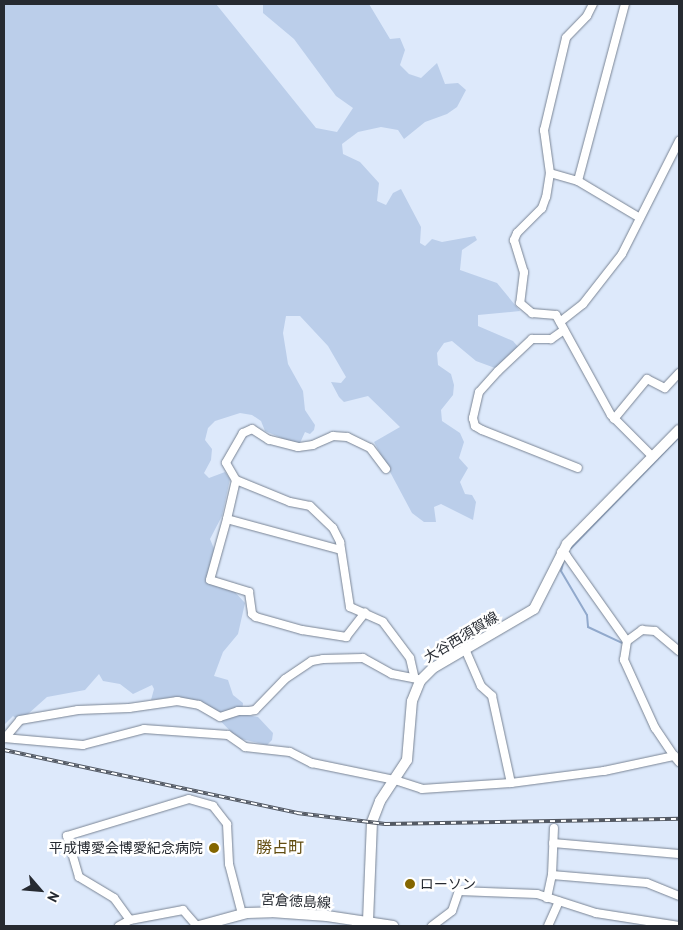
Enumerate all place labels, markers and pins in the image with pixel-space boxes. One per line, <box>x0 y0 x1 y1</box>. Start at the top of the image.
place label: 平成博愛会博愛紀念病院 <box>49 840 203 856</box>
marker: 平成博愛会博愛紀念病院 <box>207 841 221 855</box>
place label: ローソン <box>420 876 476 892</box>
marker: ローソン <box>404 878 416 890</box>

